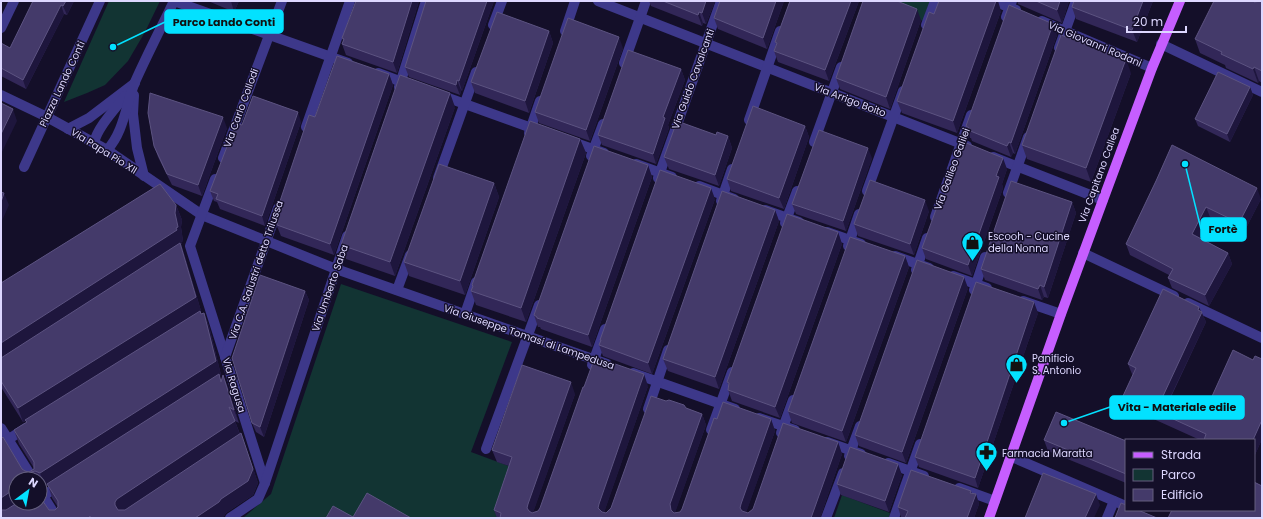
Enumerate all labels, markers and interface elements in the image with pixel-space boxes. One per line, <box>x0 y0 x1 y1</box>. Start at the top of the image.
scale bar <box>1127 8 1186 34</box>
callout: Parco Lando Conti <box>165 10 283 33</box>
text: 20 m <box>1133 13 1163 30</box>
text: Parco Lando Conti <box>173 14 275 30</box>
street label: Via Giovanni Rodani <box>1046 17 1144 71</box>
street label: Via Guido Cavalcanti <box>668 27 718 131</box>
street label: Piazza Lando Conti <box>35 38 89 130</box>
street label: Via Carlo Collodi <box>220 66 262 150</box>
street label: Via Arrigo Boito <box>812 79 888 121</box>
street label: Via Papa Pio XII <box>68 125 140 177</box>
street label: Via Capitano Callea <box>1075 125 1123 225</box>
street label: Via Galileo Galilei <box>930 126 974 212</box>
street label: Via C.A. Salustri detto Trilussa <box>225 198 287 342</box>
callout: Fortè <box>1201 218 1246 241</box>
text: Fortè <box>1209 221 1238 237</box>
shop icon: Escooh - Cucine della Nonna <box>959 229 985 262</box>
place label: Escooh - Cucine della Nonna <box>988 229 1070 256</box>
street label: Via Umberto Saba <box>308 242 352 334</box>
street label: Via Giuseppe Tomasi di Lampedusa <box>442 301 616 373</box>
shop icon: Panificio S. Antonio <box>1004 351 1030 384</box>
place label: Panificio S. Antonio <box>1032 351 1081 378</box>
street label: Via Ragusa <box>219 356 249 414</box>
callout: Vita - Materiale edile <box>1110 396 1244 419</box>
text: Vita - Materiale edile <box>1118 399 1236 415</box>
legend <box>1125 439 1255 511</box>
pharmacy icon: Farmacia Maratta <box>973 440 999 473</box>
place label: Farmacia Maratta <box>1002 446 1092 461</box>
text: Strada <box>1161 446 1201 463</box>
text: Parco <box>1161 466 1196 483</box>
north arrow <box>8 471 48 511</box>
text: N <box>26 474 41 491</box>
text: Edificio <box>1161 486 1203 503</box>

